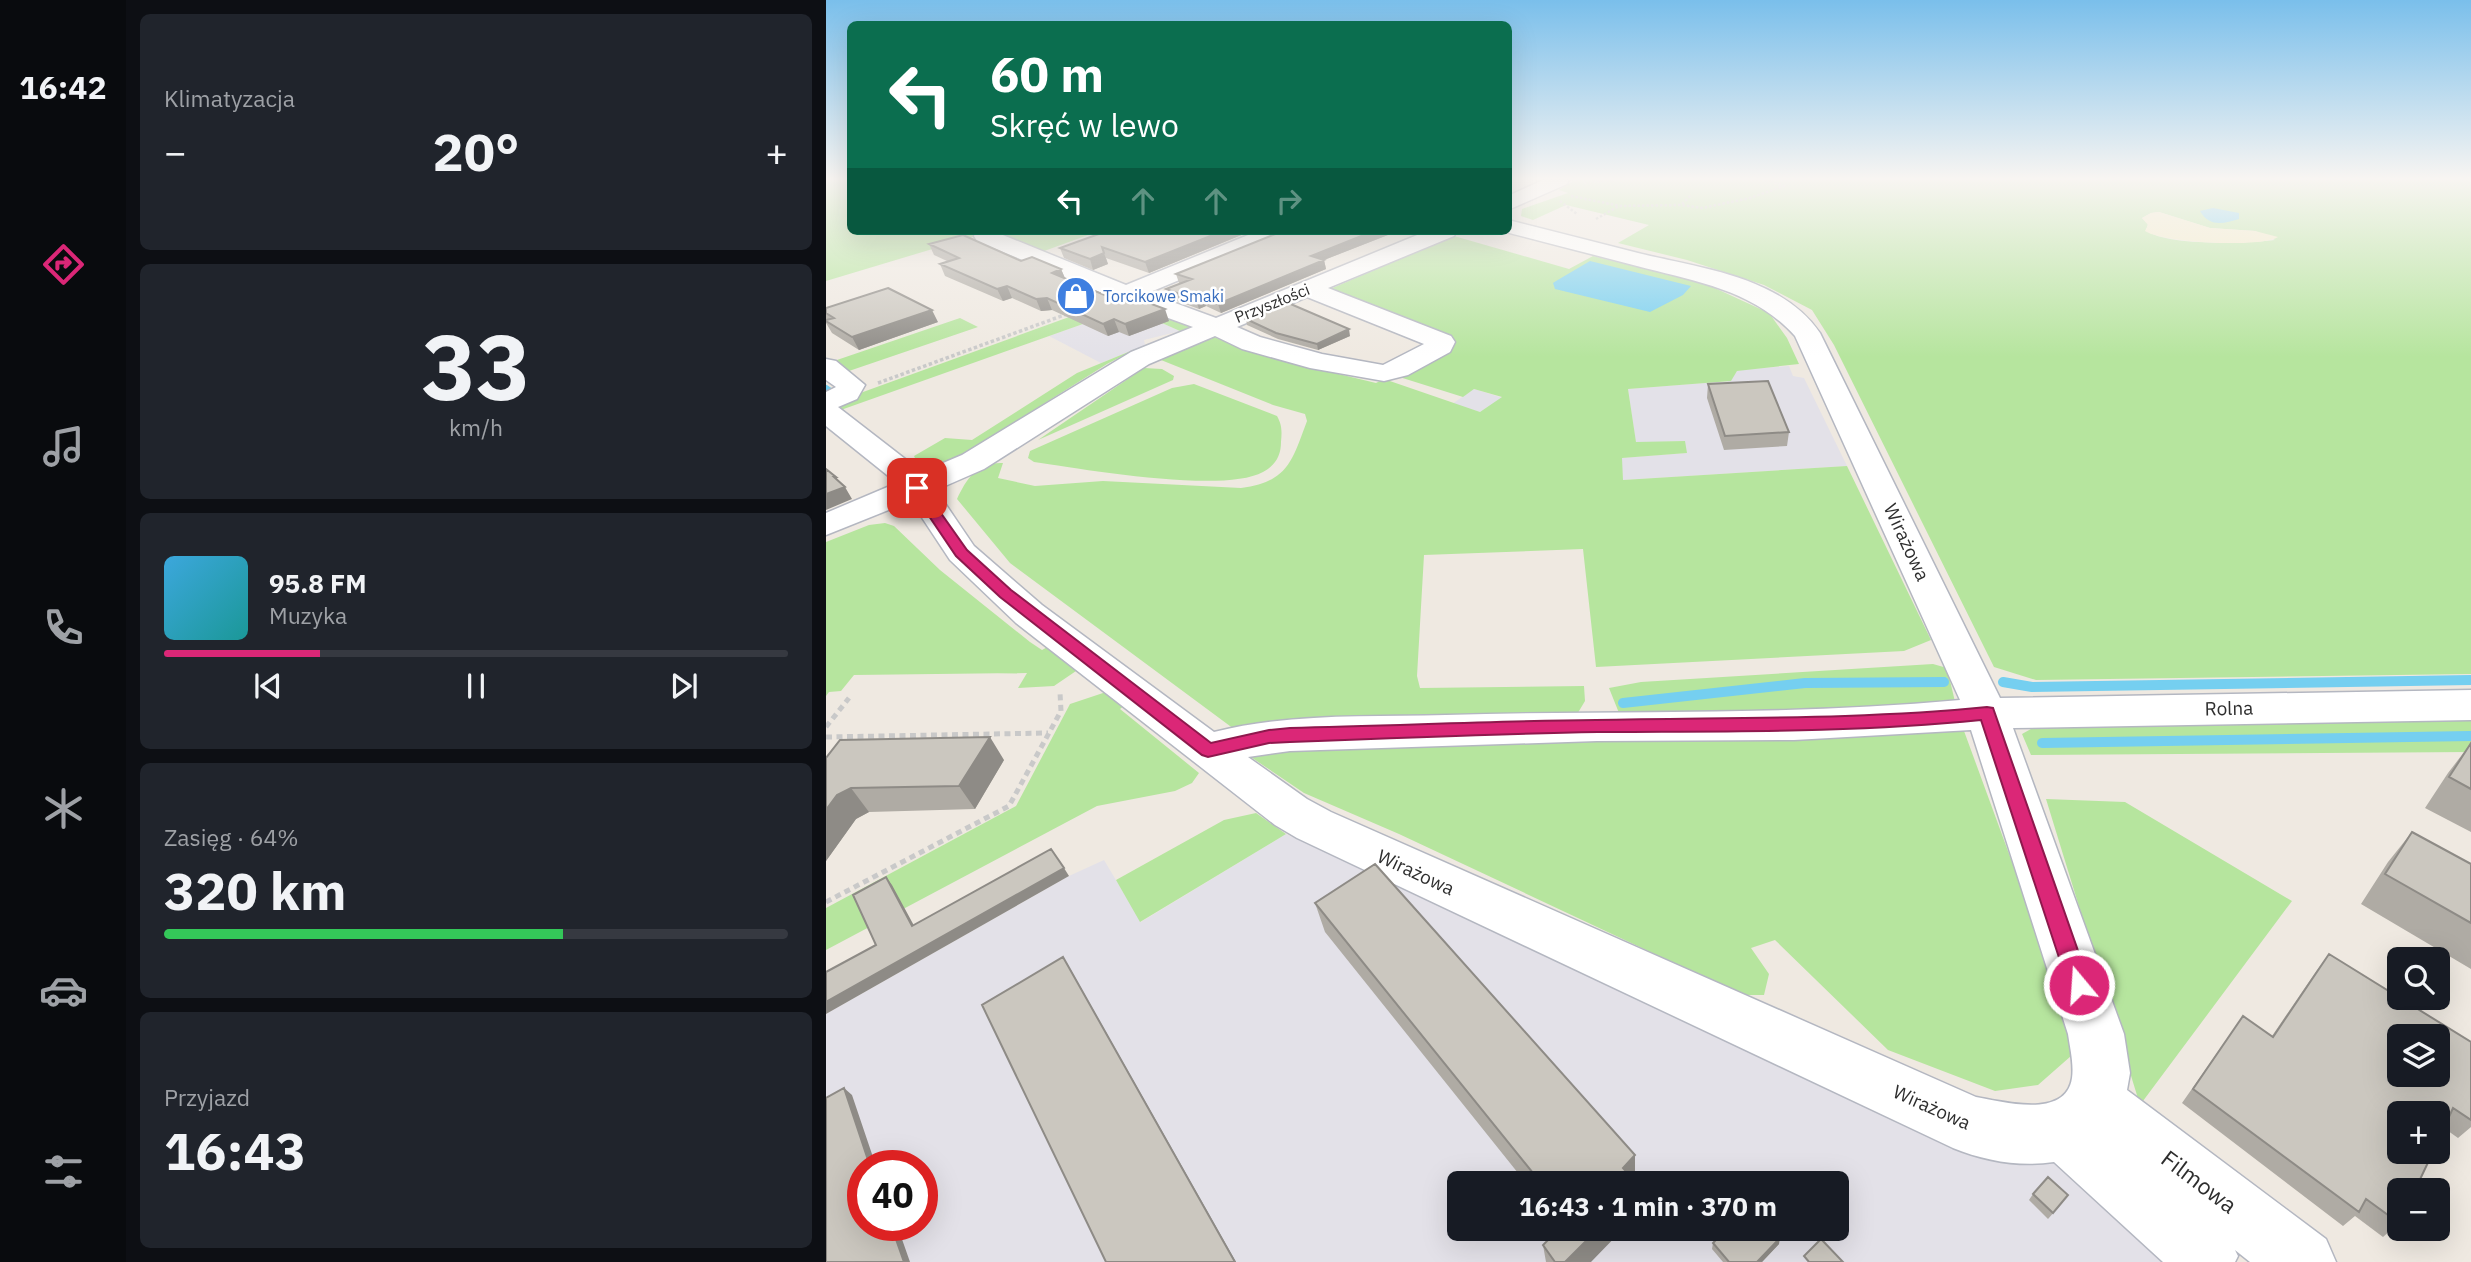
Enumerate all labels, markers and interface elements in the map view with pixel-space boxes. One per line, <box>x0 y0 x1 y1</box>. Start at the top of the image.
text: 60 m <box>990 42 1104 105</box>
icon: left <box>875 49 966 140</box>
text: 16:42 <box>19 66 107 108</box>
text: Klimatyzacja <box>164 83 295 113</box>
text: Skręć w lewo <box>990 104 1179 146</box>
text: 20° <box>433 118 519 185</box>
text: − <box>164 127 187 176</box>
text: + <box>765 127 788 176</box>
icon: left <box>1051 182 1089 220</box>
icon: ahead <box>1124 182 1162 220</box>
icon: ahead <box>1197 182 1235 220</box>
icon: right <box>1270 182 1308 220</box>
icon: directions <box>39 240 88 289</box>
shop icon: Torcikowe Smaki <box>1055 275 1097 317</box>
street label: Przyszłości <box>1232 279 1312 327</box>
place label: Torcikowe Smaki <box>1103 286 1224 306</box>
text: 33 <box>421 307 531 425</box>
text: km/h <box>449 412 503 442</box>
icon: music <box>39 422 88 471</box>
pin <box>887 458 947 518</box>
icon: arrive <box>898 469 936 507</box>
street label: Wirażowa <box>1879 500 1935 584</box>
text: 95.8 FM <box>269 566 367 600</box>
text: Muzyka <box>269 600 347 630</box>
icon: phone <box>39 603 88 652</box>
icon: previous <box>249 667 287 705</box>
icon: pause <box>457 667 495 705</box>
icon: next <box>665 667 703 705</box>
street label: Rolna <box>2204 696 2254 720</box>
icon: climate <box>39 784 88 833</box>
text: Zasięg · 64% <box>164 822 299 852</box>
street label: Wirażowa <box>1374 844 1458 900</box>
text: 320 km <box>164 857 346 924</box>
map controls <box>2387 947 2450 1241</box>
button: search <box>2387 947 2450 1010</box>
position arrow <box>2042 948 2116 1022</box>
icon: car <box>39 966 88 1015</box>
button: layers <box>2387 1024 2450 1087</box>
street label: Wirażowa <box>1889 1079 1975 1135</box>
text: Przyjazd <box>164 1082 250 1112</box>
button: + <box>2387 1101 2450 1164</box>
text: 16:43 <box>164 1117 306 1184</box>
street label: Filmowa <box>2156 1143 2244 1219</box>
icon: filters <box>39 1147 88 1196</box>
speed limit sign: 40 <box>847 1150 938 1241</box>
button: − <box>2387 1178 2450 1241</box>
text: 16:43 · 1 min · 370 m <box>1519 1189 1777 1223</box>

